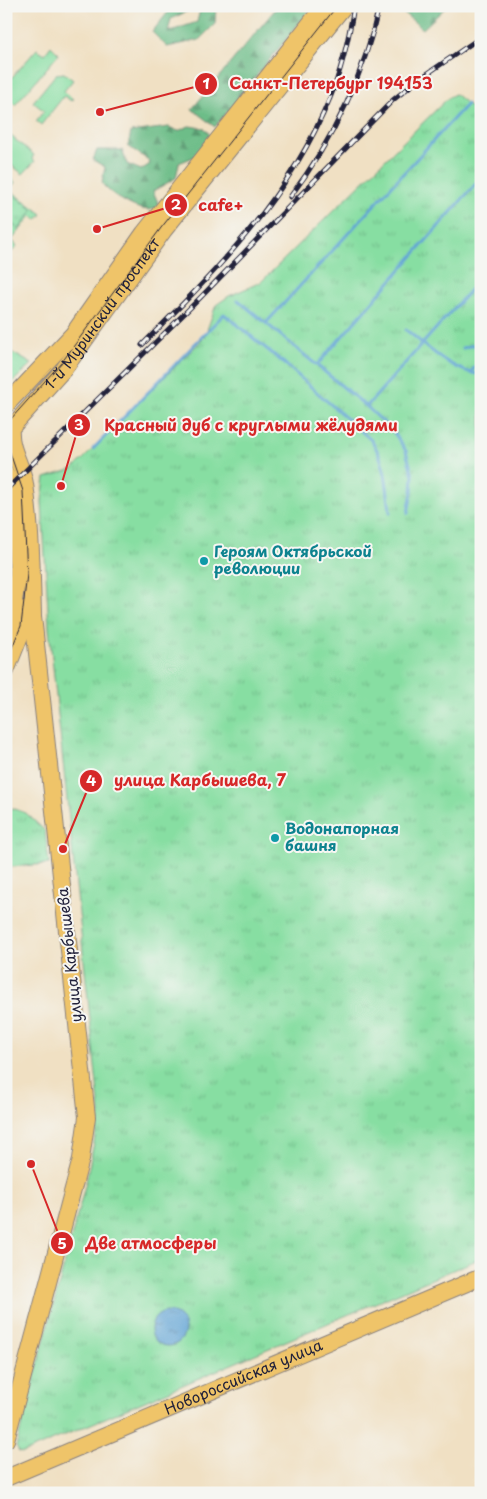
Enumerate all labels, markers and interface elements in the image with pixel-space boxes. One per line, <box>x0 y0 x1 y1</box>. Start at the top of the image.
callout: Санкт-Петербург 194153 <box>194 68 443 99</box>
text: Санкт-Петербург 194153 <box>229 70 433 94</box>
text: 1 <box>202 71 210 94</box>
callout: cafe+ <box>163 190 254 221</box>
text: 2 <box>171 192 182 215</box>
text: cafe+ <box>198 192 244 216</box>
street label: 1-й Муринский проспект <box>38 232 165 394</box>
callout: Красный дуб с круглыми жёлудями <box>67 410 409 441</box>
text: 3 <box>74 412 84 435</box>
text: Красный дуб с круглыми жёлудями <box>104 412 398 436</box>
place label: Героям Октябрьской революции <box>214 539 372 579</box>
marker: Героям Октябрьской революции <box>198 555 210 567</box>
callout: улица Карбышева, 7 <box>79 765 296 796</box>
text: улица Карбышева, 7 <box>114 767 287 791</box>
text: 4 <box>86 768 96 791</box>
place label: Водонапорная башня <box>285 816 399 856</box>
marker: Водонапорная башня <box>269 832 281 844</box>
street label: улица Карбышева <box>50 886 87 1024</box>
callout: Две атмосферы <box>49 1228 227 1259</box>
text: Две атмосферы <box>84 1230 217 1254</box>
text: 5 <box>57 1231 67 1254</box>
street label: Новороссийская улица <box>160 1332 326 1420</box>

